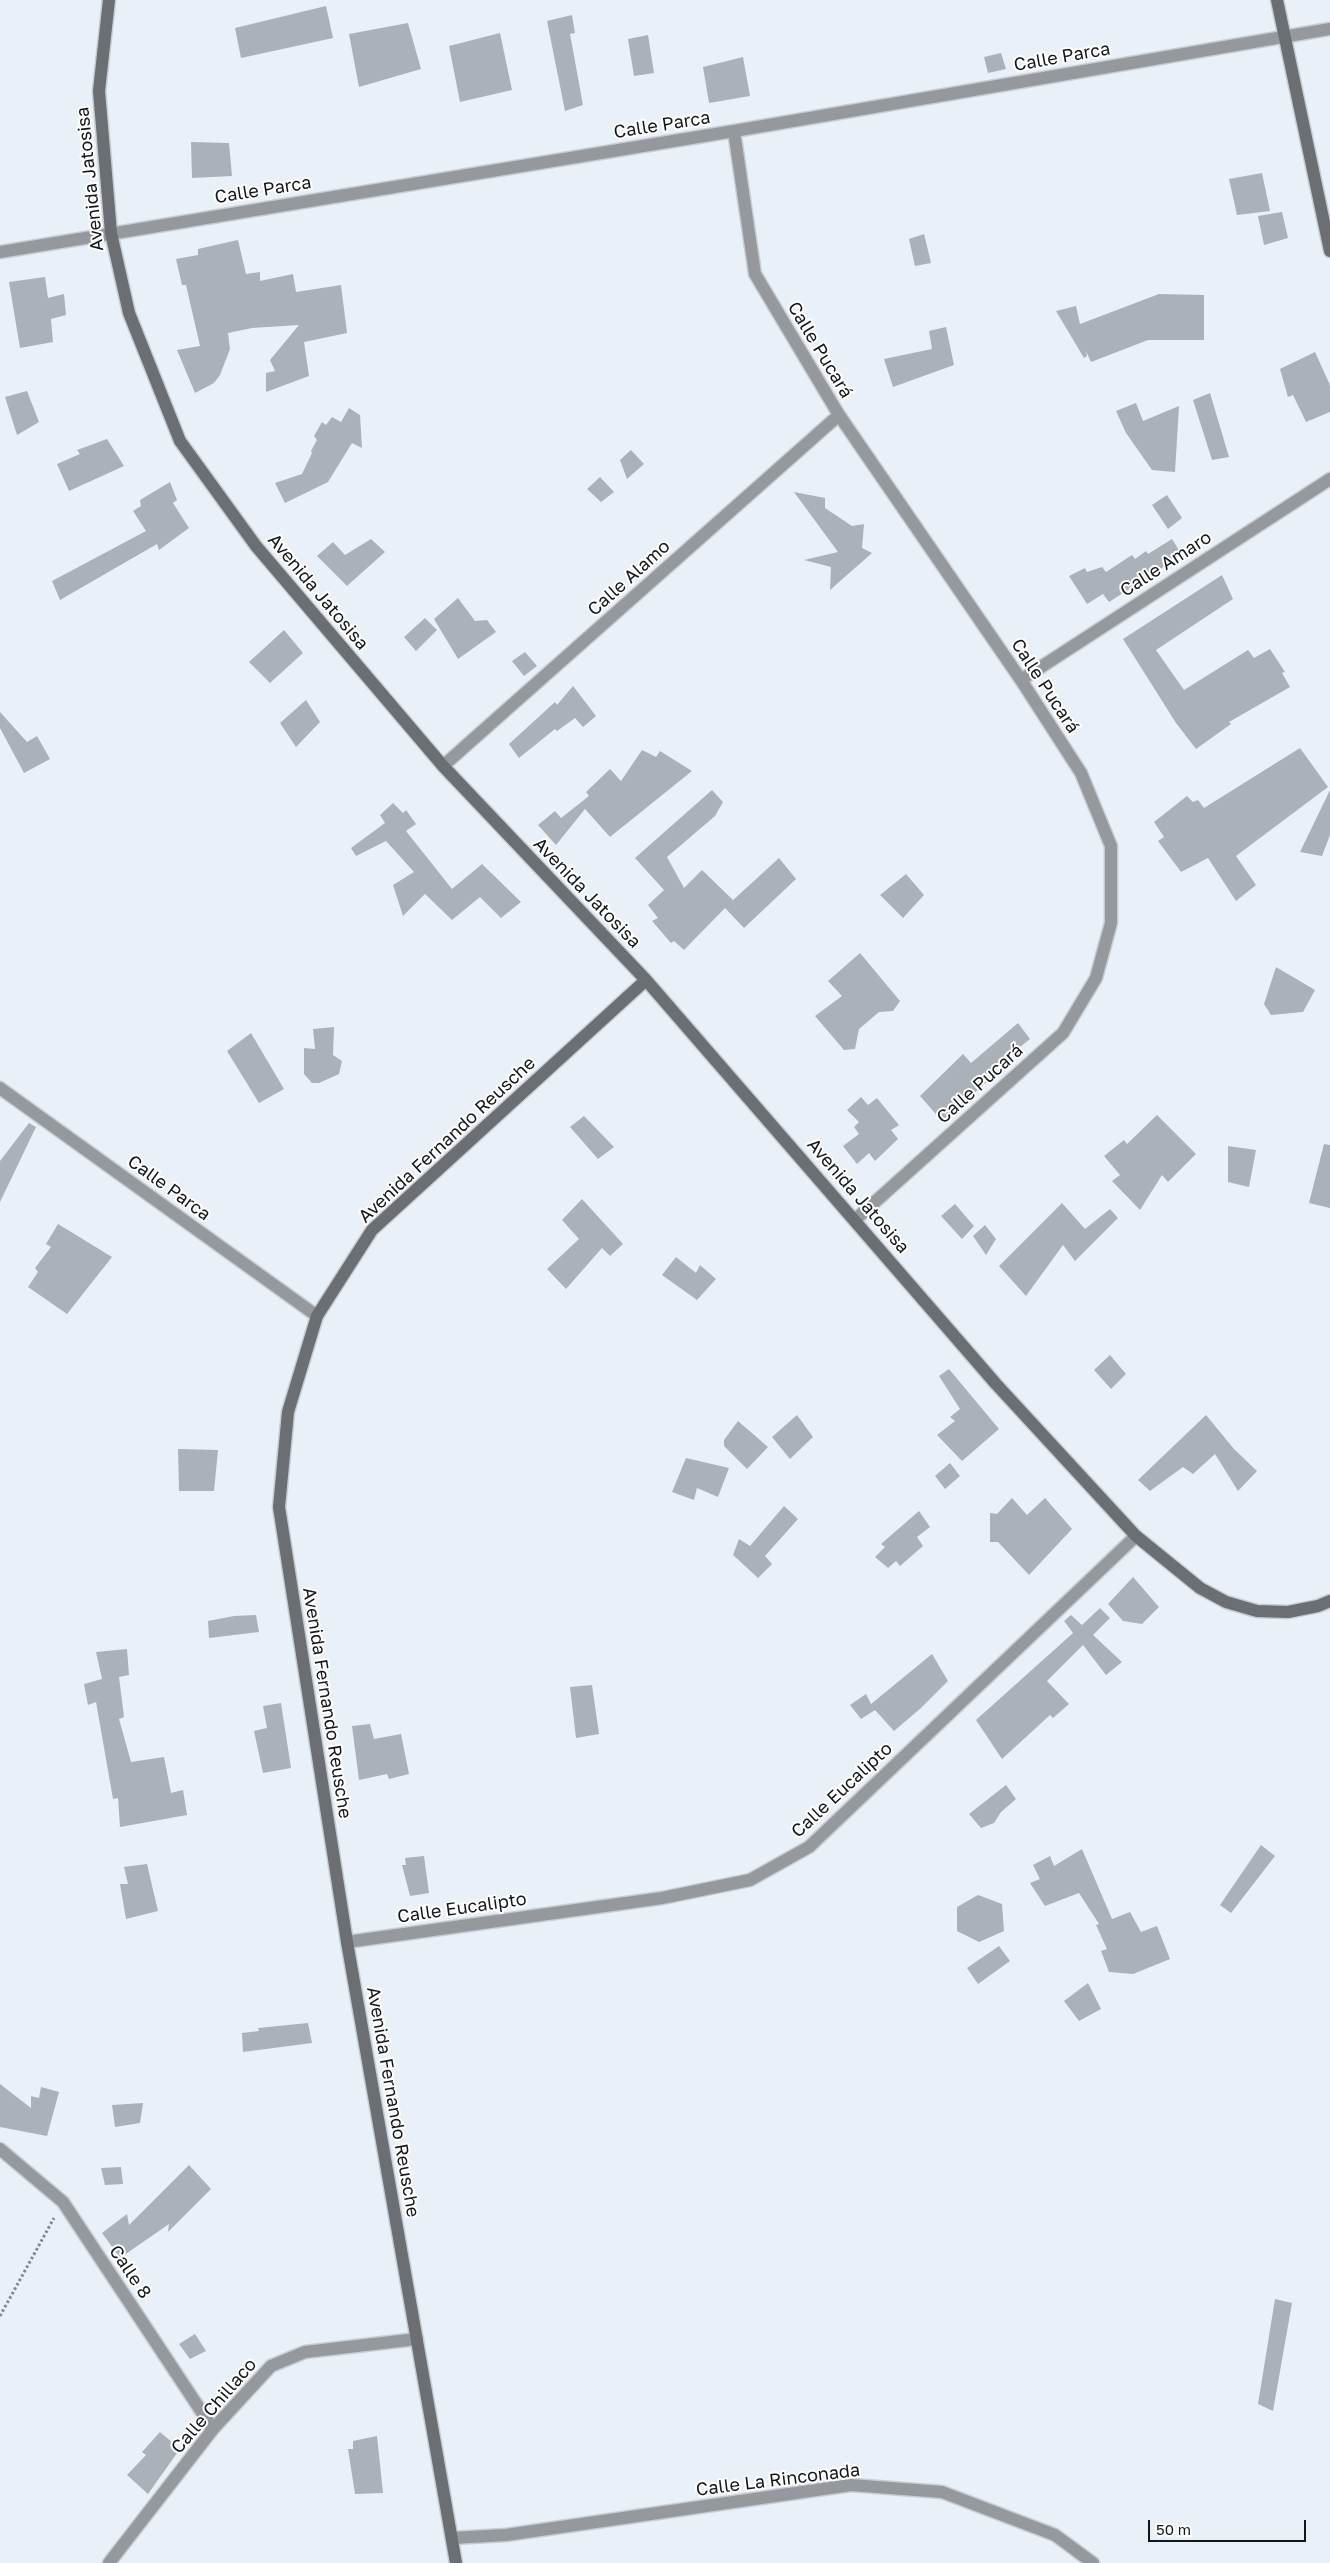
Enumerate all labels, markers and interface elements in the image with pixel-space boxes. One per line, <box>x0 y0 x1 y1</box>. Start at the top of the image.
street label: Calle Parca <box>1012 38 1112 76</box>
street label: Avenida Jatosisa <box>72 106 108 252</box>
street label: Calle Parca <box>612 107 712 143</box>
street label: Calle Parca <box>213 172 313 208</box>
street label: Calle Pucará <box>783 298 857 402</box>
street label: Calle Amaro <box>1116 526 1216 602</box>
street label: Avenida Jatosisa <box>263 530 373 654</box>
street label: Calle Alamo <box>583 535 675 621</box>
street label: Calle Pucará <box>1006 635 1084 737</box>
street label: Avenida Jatosisa <box>529 833 645 953</box>
street label: Calle Pucará <box>933 1040 1027 1128</box>
street label: Avenida Fernando Reusche <box>354 1052 540 1228</box>
street label: Avenida Jatosisa <box>802 1134 914 1258</box>
street label: Calle Parca <box>123 1151 215 1225</box>
street label: Avenida Fernando Reusche <box>298 1586 356 1820</box>
street label: Calle Eucalipto <box>787 1738 897 1842</box>
street label: Calle Eucalipto <box>396 1888 528 1928</box>
street label: Avenida Fernando Reusche <box>362 1985 424 2219</box>
street label: Calle 8 <box>104 2241 156 2303</box>
street label: Calle Chillaco <box>167 2354 261 2458</box>
street label: Calle La Rinconada <box>695 2459 861 2501</box>
scale bar <box>1150 2510 1308 2542</box>
text: 50 m <box>1156 2520 1191 2538</box>

